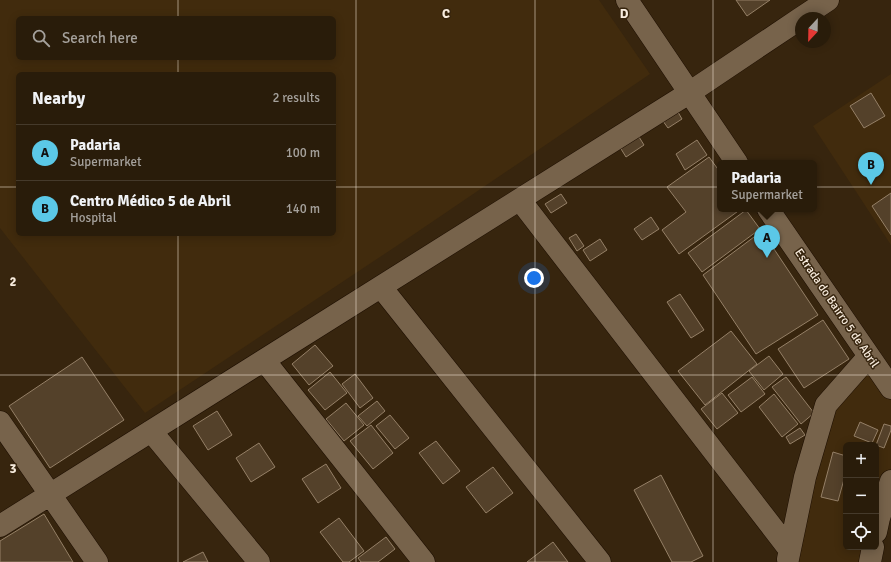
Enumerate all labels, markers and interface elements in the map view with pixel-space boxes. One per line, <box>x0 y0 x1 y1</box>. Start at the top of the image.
text: C <box>442 6 450 22</box>
text: D <box>620 6 629 22</box>
north arrow <box>795 12 831 48</box>
search box <box>16 16 336 60</box>
icon: search <box>30 27 52 49</box>
text: Search here <box>62 29 138 47</box>
text: Nearby <box>32 88 85 109</box>
text: 2 results <box>272 90 320 106</box>
text: Padaria <box>70 136 120 154</box>
text: A <box>41 145 49 161</box>
text: 100 m <box>286 145 320 161</box>
pin: B <box>858 152 884 185</box>
text: Supermarket <box>70 154 142 170</box>
popup <box>717 160 817 212</box>
text: Padaria <box>731 169 782 187</box>
text: Supermarket <box>731 187 803 203</box>
text: Centro Médico 5 de Abril <box>70 192 231 210</box>
text: B <box>41 201 49 217</box>
text: 140 m <box>286 201 320 217</box>
text: Hospital <box>70 210 117 226</box>
pin: A <box>754 225 780 258</box>
street label: Estrada do Bairro 5 de Abril <box>791 246 882 371</box>
your location <box>524 268 544 288</box>
text: 2 <box>9 274 17 290</box>
map controls <box>843 442 879 550</box>
button: + <box>843 442 879 478</box>
text: 3 <box>9 461 17 477</box>
button: − <box>843 478 879 514</box>
button: locate <box>843 514 879 550</box>

